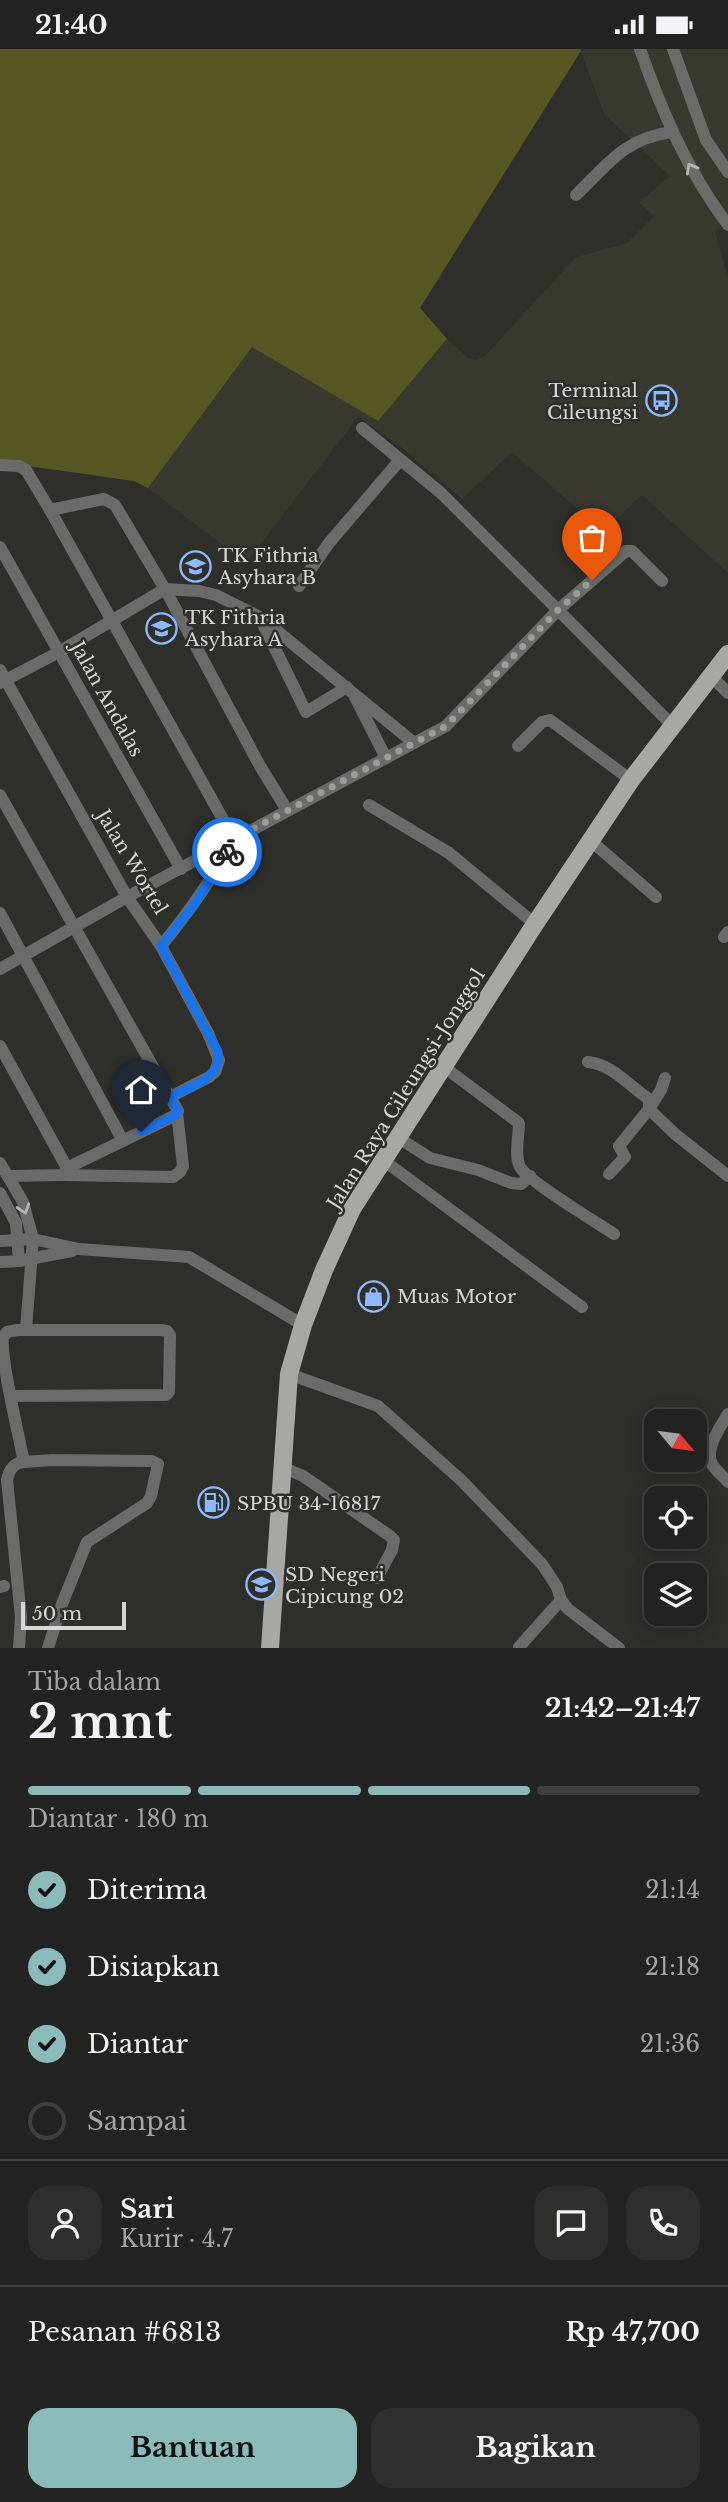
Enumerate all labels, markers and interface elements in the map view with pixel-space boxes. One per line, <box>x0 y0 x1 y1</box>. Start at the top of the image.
text: 21:40 <box>35 9 108 41</box>
one-way arrow <box>686 163 699 176</box>
place label: Terminal Cileungsi <box>547 379 639 424</box>
bus stop icon: Terminal Cileungsi <box>644 384 678 418</box>
pin <box>562 508 622 580</box>
icon: bag <box>573 519 611 557</box>
place label: TK Fithria Asyhara B <box>217 544 319 589</box>
school or university icon: TK Fithria Asyhara B <box>178 549 212 583</box>
place label: TK Fithria Asyhara A <box>184 606 286 651</box>
school or university icon: TK Fithria Asyhara A <box>145 611 179 645</box>
street label: Jalan Andalas <box>64 635 148 761</box>
street label: Jalan Wortel <box>90 803 172 919</box>
courier <box>192 817 262 887</box>
icon: bike <box>208 833 246 871</box>
street label: Jalan Raya Cileungsi-Jonggol <box>321 965 490 1216</box>
pin <box>111 1060 171 1132</box>
icon: home <box>122 1071 160 1109</box>
one-way arrow <box>16 1202 30 1214</box>
shop icon: Muas Motor <box>357 1279 391 1313</box>
place label: Muas Motor <box>397 1285 516 1308</box>
north arrow <box>644 1409 707 1472</box>
map controls <box>644 1409 707 1626</box>
fuel station icon: SPBU 34-16817 <box>197 1486 231 1520</box>
button: locate <box>644 1486 707 1549</box>
place label: SPBU 34-16817 <box>237 1492 381 1515</box>
place label: SD Negeri Cipicung 02 <box>285 1563 404 1608</box>
button: layers <box>644 1563 707 1626</box>
school or university icon: SD Negeri Cipicung 02 <box>245 1568 279 1602</box>
scale bar <box>21 1599 126 1631</box>
text: 50 m <box>32 1602 82 1625</box>
text: Tiba dalam <box>28 1668 161 1696</box>
text: 21:42–21:47 <box>545 1692 700 1724</box>
text: 2 mnt <box>28 1693 172 1750</box>
text: Diantar · 180 m <box>28 1805 208 1833</box>
icon: check <box>28 1871 66 1909</box>
text: Diterima <box>87 1874 207 1906</box>
text: 21:14 <box>645 1876 700 1904</box>
icon: check <box>28 1948 66 1986</box>
text: Disiapkan <box>87 1951 220 1983</box>
text: 21:18 <box>645 1953 700 1981</box>
icon: check <box>28 2025 66 2063</box>
text: Diantar <box>87 2028 188 2060</box>
text: 21:36 <box>640 2030 700 2058</box>
text: Sampai <box>87 2105 187 2137</box>
button: person <box>28 2186 102 2260</box>
button: chat <box>534 2186 608 2260</box>
button: phone <box>626 2186 700 2260</box>
text: Sari <box>120 2193 175 2225</box>
text: Kurir · 4.7 <box>120 2225 233 2253</box>
text: Pesanan #6813 <box>28 2316 221 2348</box>
text: Rp 47,700 <box>565 2316 700 2348</box>
button: Bantuan <box>28 2408 357 2488</box>
button: Bagikan <box>371 2408 700 2488</box>

